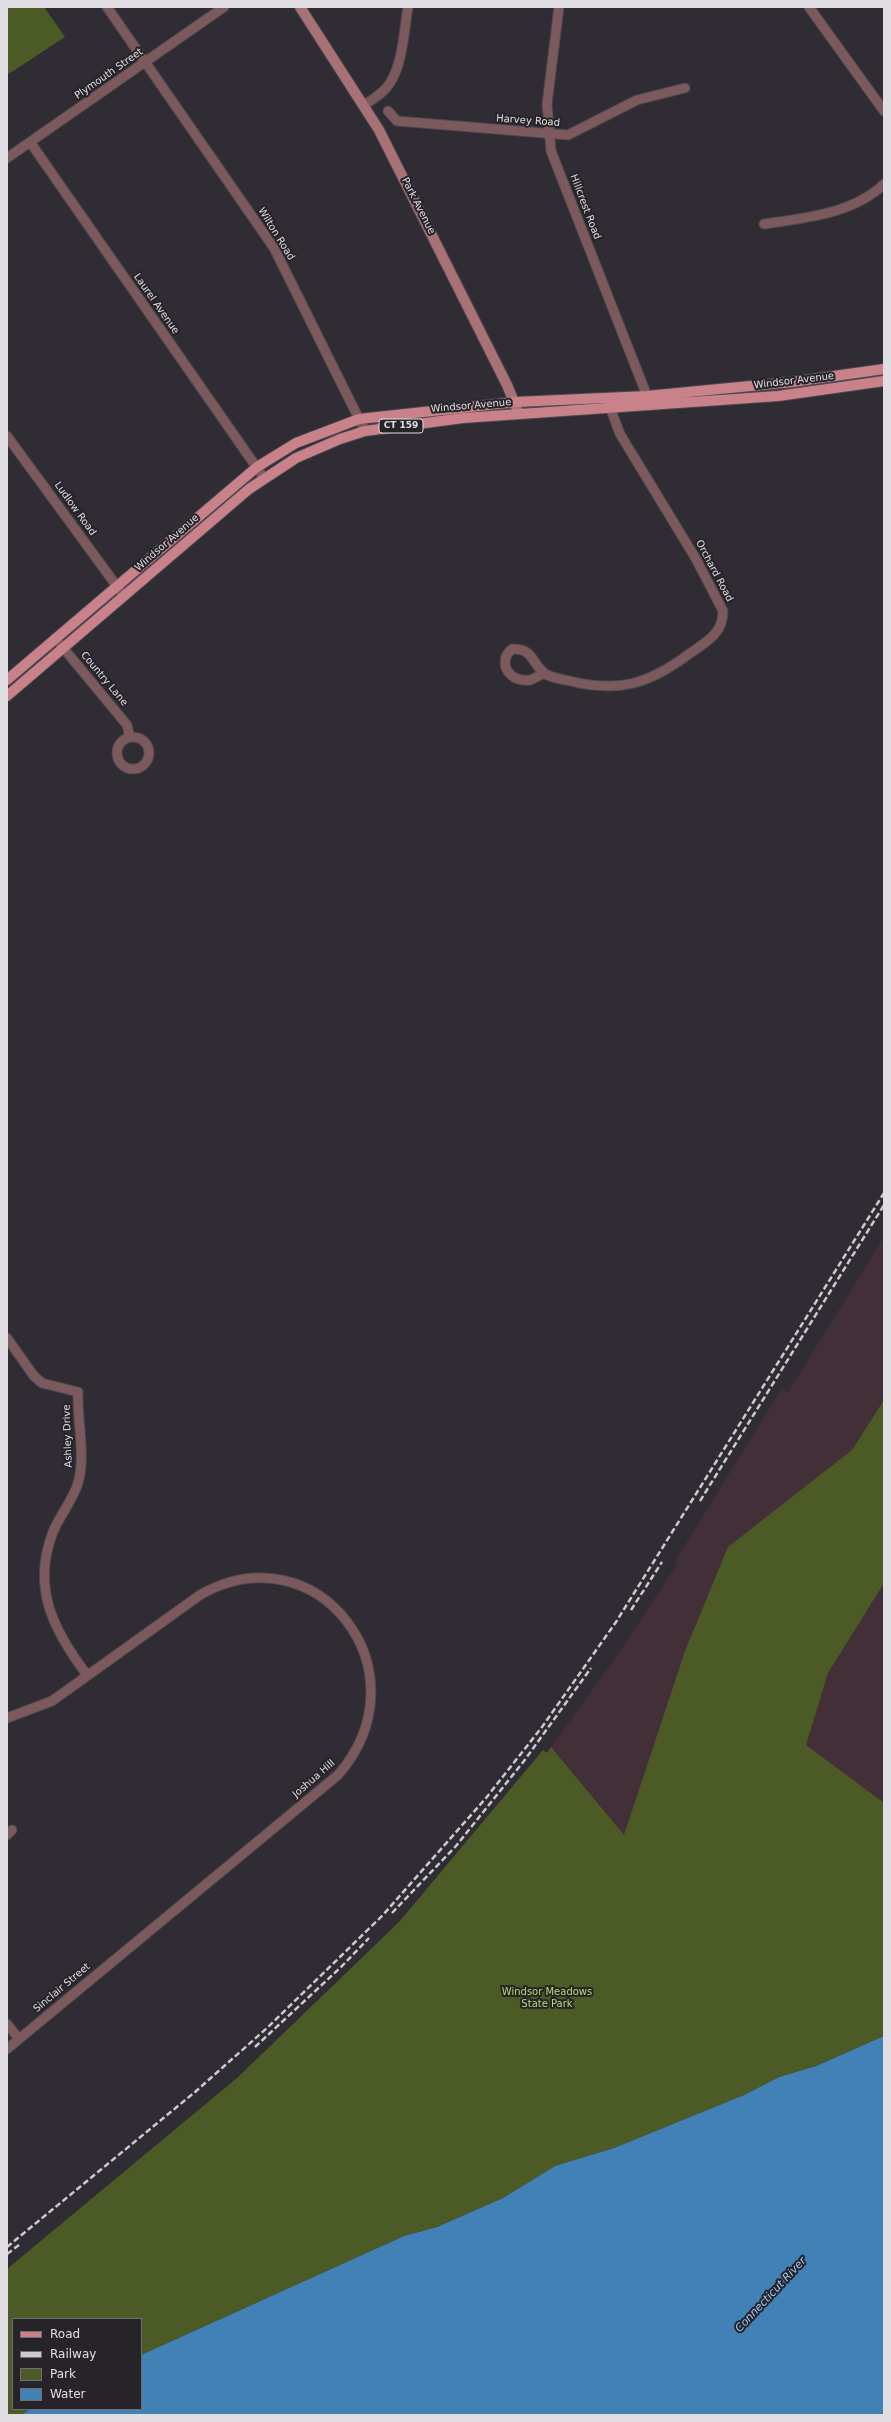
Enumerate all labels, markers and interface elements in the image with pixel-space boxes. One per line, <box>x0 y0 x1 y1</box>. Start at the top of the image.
street label: Plymouth Street <box>72 46 146 102</box>
street label: Harvey Road <box>496 113 560 129</box>
street label: Hillcrest Road <box>567 173 603 241</box>
street label: Park Avenue <box>399 176 437 236</box>
street label: Wilton Road <box>255 205 297 263</box>
street label: Laurel Avenue <box>131 271 181 337</box>
street label: Windsor Avenue <box>753 370 835 392</box>
street label: Windsor Avenue <box>430 396 512 416</box>
road number: CT 159 <box>379 419 423 433</box>
street label: Ludlow Road <box>52 480 98 538</box>
street label: Windsor Avenue <box>133 512 201 574</box>
street label: Orchard Road <box>693 538 735 604</box>
street label: Country Lane <box>78 649 130 709</box>
street label: Ashley Drive <box>61 1404 75 1468</box>
street label: Joshua Hill <box>290 1757 338 1801</box>
street label: Sinclair Street <box>31 1961 93 2015</box>
park label: Windsor Meadows State Park <box>502 1986 592 2010</box>
water label: Connecticut River <box>733 2255 809 2335</box>
legend <box>12 2318 142 2410</box>
text: Road <box>50 2327 80 2341</box>
text: Railway <box>50 2347 96 2361</box>
text: Park <box>50 2367 76 2381</box>
text: Water <box>50 2387 85 2401</box>

